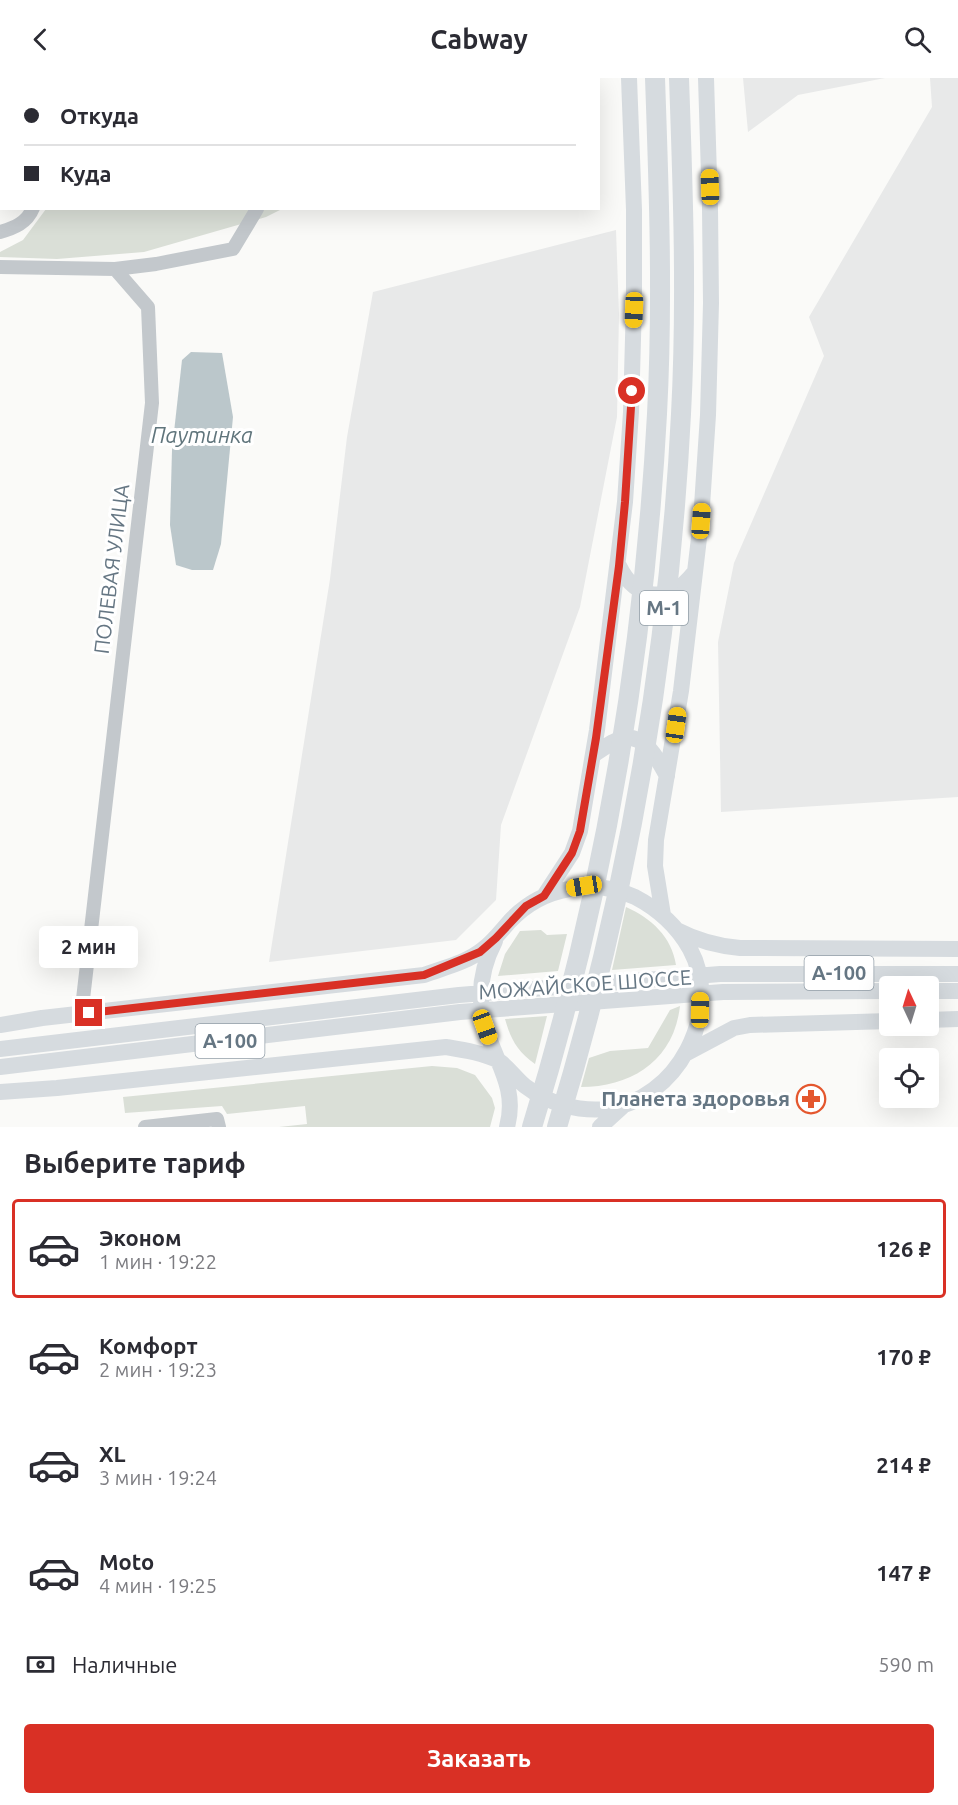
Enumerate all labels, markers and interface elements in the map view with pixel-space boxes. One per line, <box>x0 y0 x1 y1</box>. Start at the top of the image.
icon: back <box>24 23 57 56</box>
icon: search <box>901 23 934 56</box>
text: Cabway <box>430 24 528 54</box>
text: Откуда <box>60 103 139 128</box>
text: Куда <box>60 161 111 186</box>
car <box>700 169 720 205</box>
car <box>624 292 644 328</box>
route start <box>618 377 645 404</box>
water label: Паутинка <box>151 422 253 447</box>
street label: ПОЛЕВАЯ УЛИЦА <box>89 482 133 655</box>
car <box>691 502 711 540</box>
road number: М-1 <box>640 591 688 625</box>
car <box>665 706 687 744</box>
car <box>565 874 603 898</box>
callout: 2 мин <box>40 926 138 968</box>
text: 2 мин <box>61 935 116 958</box>
road number: А-100 <box>804 956 874 990</box>
street label: МОЖАЙСКОЕ ШОССЕ <box>478 965 692 1003</box>
north arrow <box>879 976 939 1036</box>
map controls <box>879 976 939 1108</box>
car <box>691 992 709 1028</box>
route end <box>75 999 102 1026</box>
car <box>470 1007 500 1047</box>
road number: А-100 <box>196 1024 264 1058</box>
button: locate <box>879 1048 939 1108</box>
pharmacy icon: Планета здоровья <box>795 1083 827 1115</box>
place label: Планета здоровья <box>601 1086 790 1110</box>
text: Выберите тариф <box>24 1148 246 1178</box>
icon: car <box>27 1222 81 1276</box>
text: Эконом <box>99 1225 181 1250</box>
text: 126 ₽ <box>876 1236 931 1261</box>
text: 1 мин · 19:22 <box>99 1250 217 1273</box>
icon: car <box>27 1330 81 1384</box>
text: Комфорт <box>99 1333 198 1358</box>
text: 170 ₽ <box>876 1344 931 1369</box>
text: 2 мин · 19:23 <box>99 1358 217 1381</box>
icon: car <box>27 1438 81 1492</box>
text: XL <box>99 1441 126 1466</box>
text: 214 ₽ <box>876 1452 931 1477</box>
text: 3 мин · 19:24 <box>99 1466 217 1489</box>
icon: car <box>27 1546 81 1600</box>
text: Moto <box>99 1549 154 1574</box>
text: 147 ₽ <box>876 1560 931 1585</box>
text: 4 мин · 19:25 <box>99 1574 217 1597</box>
icon: cash <box>24 1648 57 1681</box>
text: Наличные <box>72 1652 177 1677</box>
text: 590 m <box>878 1653 934 1676</box>
button: Заказать <box>24 1724 934 1793</box>

